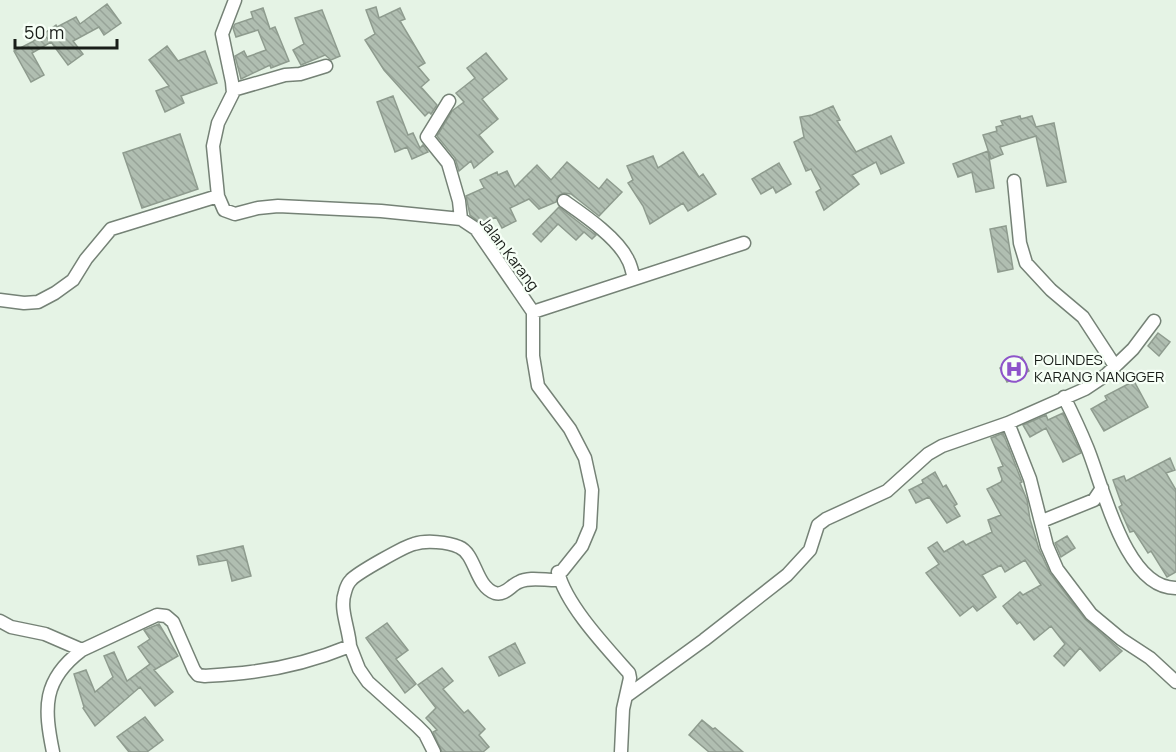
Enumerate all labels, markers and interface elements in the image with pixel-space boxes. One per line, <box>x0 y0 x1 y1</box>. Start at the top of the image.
scale bar <box>15 12 117 50</box>
text: 50 m <box>24 20 64 44</box>
street label: Jalan Karang <box>475 212 544 295</box>
place label: POLINDES KARANG NANGGER <box>1034 349 1164 387</box>
hospital icon: POLINDES KARANG NANGGER <box>999 354 1029 384</box>

